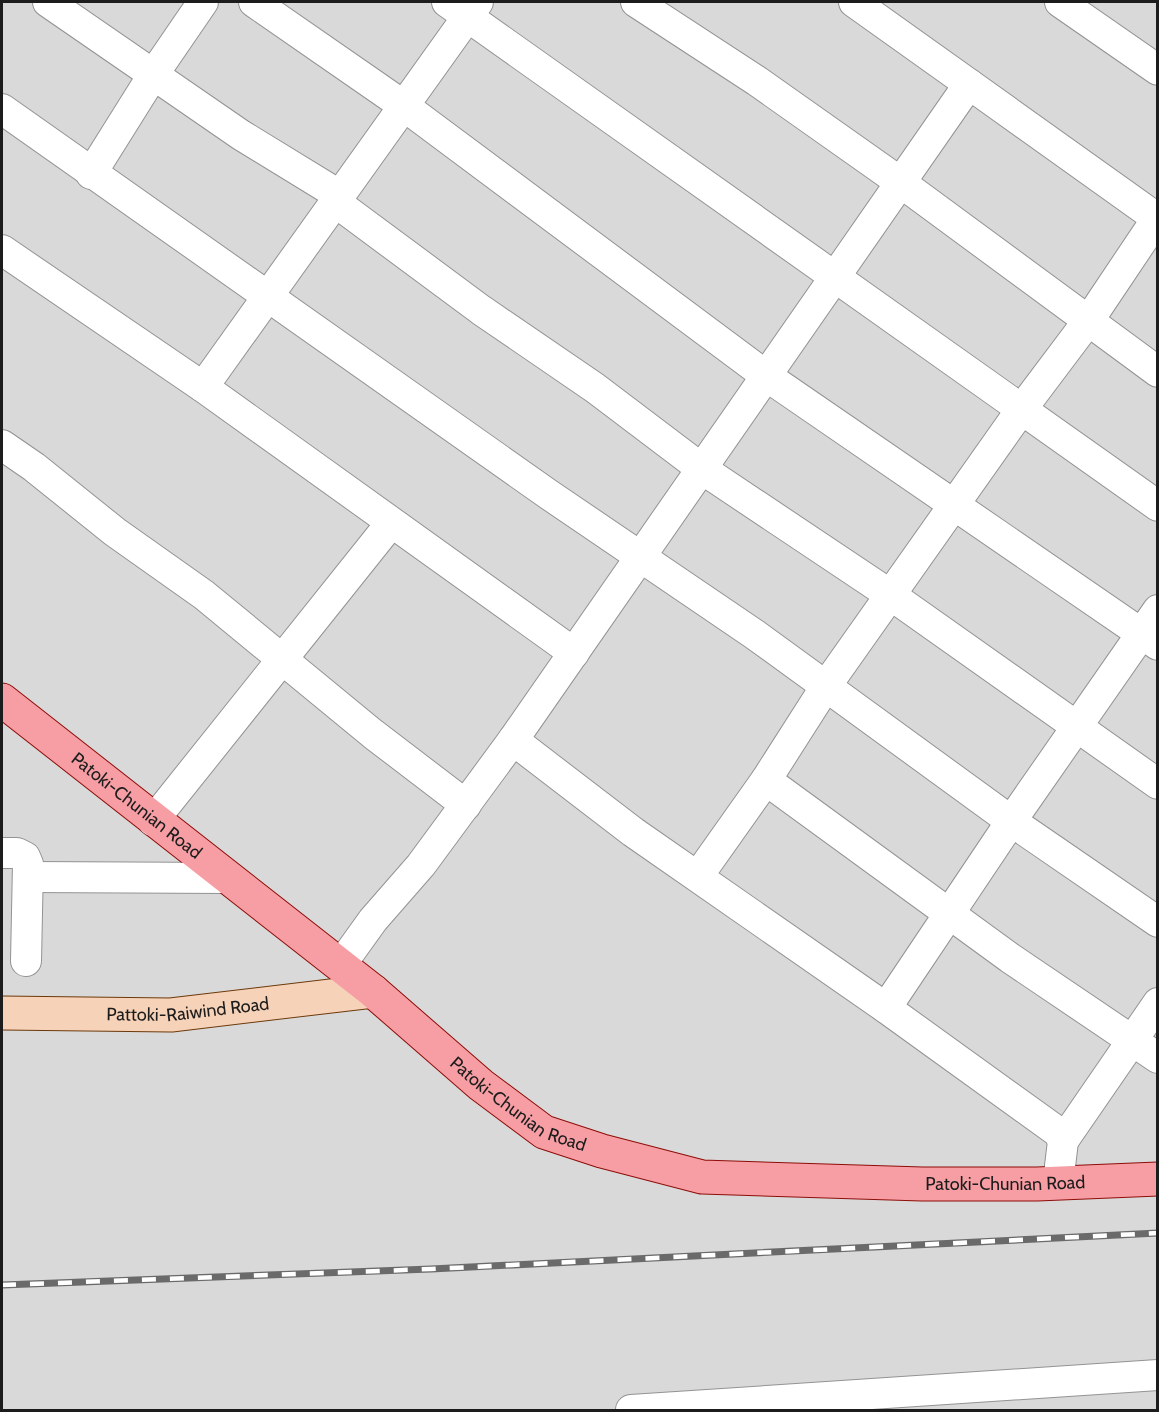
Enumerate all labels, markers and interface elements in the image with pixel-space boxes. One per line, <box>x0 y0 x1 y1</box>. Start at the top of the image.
street label: Patoki-Chunian Road <box>67 748 206 864</box>
street label: Pattoki-Raiwind Road <box>106 992 270 1026</box>
street label: Patoki-Chunian Road <box>445 1052 589 1156</box>
street label: Patoki-Chunian Road <box>925 1171 1086 1195</box>

